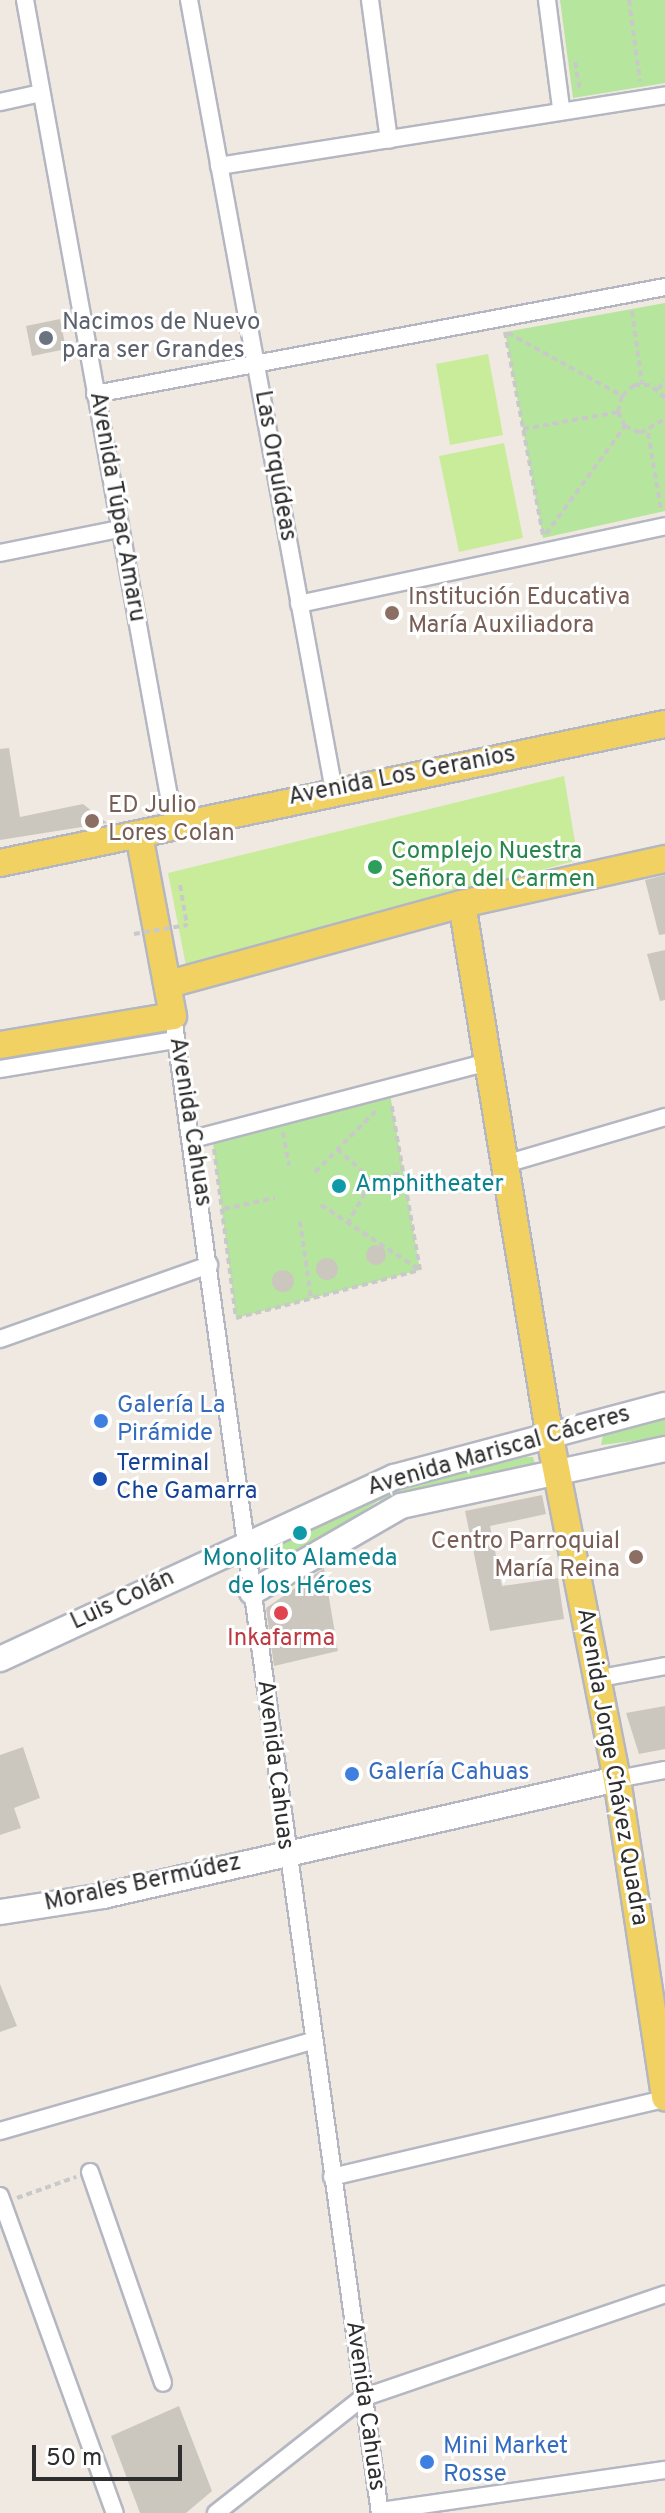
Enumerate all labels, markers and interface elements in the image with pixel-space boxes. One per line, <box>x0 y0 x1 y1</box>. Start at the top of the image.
place label: Nacimos de Nuevo para ser Grandes <box>62 310 261 366</box>
marker: Nacimos de Nuevo para ser Grandes <box>37 329 55 347</box>
street label: Las Orquídeas <box>247 388 301 544</box>
street label: Avenida Túpac Amaru <box>81 389 151 625</box>
place label: Institución Educativa María Auxiliadora <box>408 585 630 641</box>
marker: Institución Educativa María Auxiliadora <box>383 604 401 622</box>
street label: Avenida Los Geranios <box>286 741 518 813</box>
place label: ED Julio Lores Colan <box>108 793 235 849</box>
marker: ED Julio Lores Colan <box>83 812 101 830</box>
place label: Complejo Nuestra Señora del Carmen <box>391 839 595 895</box>
marker: Complejo Nuestra Señora del Carmen <box>366 858 384 876</box>
street label: Avenida Cahuas <box>161 1035 217 1209</box>
place label: Amphitheater <box>355 1172 504 1200</box>
marker: Amphitheater <box>330 1177 348 1195</box>
place label: Galería La Pirámide <box>117 1393 225 1449</box>
street label: Avenida Mariscal Cáceres <box>364 1401 634 1503</box>
marker: Galería La Pirámide <box>92 1412 110 1430</box>
place label: Terminal Che Gamarra <box>116 1451 257 1507</box>
marker: Terminal Che Gamarra <box>91 1470 109 1488</box>
marker: Monolito Alameda de los Héroes <box>291 1524 309 1542</box>
place label: Centro Parroquial María Reina <box>431 1529 620 1585</box>
place label: Monolito Alameda de los Héroes <box>202 1546 398 1602</box>
marker: Centro Parroquial María Reina <box>627 1548 645 1566</box>
street label: Luis Colán <box>66 1564 180 1638</box>
marker: Inkafarma <box>272 1604 290 1622</box>
street label: Avenida Jorge Chávez Quadra <box>569 1606 653 1928</box>
place label: Inkafarma <box>227 1626 335 1654</box>
street label: Avenida Cahuas <box>249 1678 299 1852</box>
place label: Galería Cahuas <box>368 1760 529 1788</box>
marker: Galería Cahuas <box>343 1765 361 1783</box>
street label: Morales Bermúdez <box>42 1849 244 1919</box>
street label: Avenida Cahuas <box>338 2319 390 2493</box>
scale bar <box>36 2429 186 2479</box>
place label: Mini Market Rosse <box>443 2434 568 2490</box>
text: 50 m <box>46 2444 102 2474</box>
marker: Mini Market Rosse <box>418 2453 436 2471</box>

